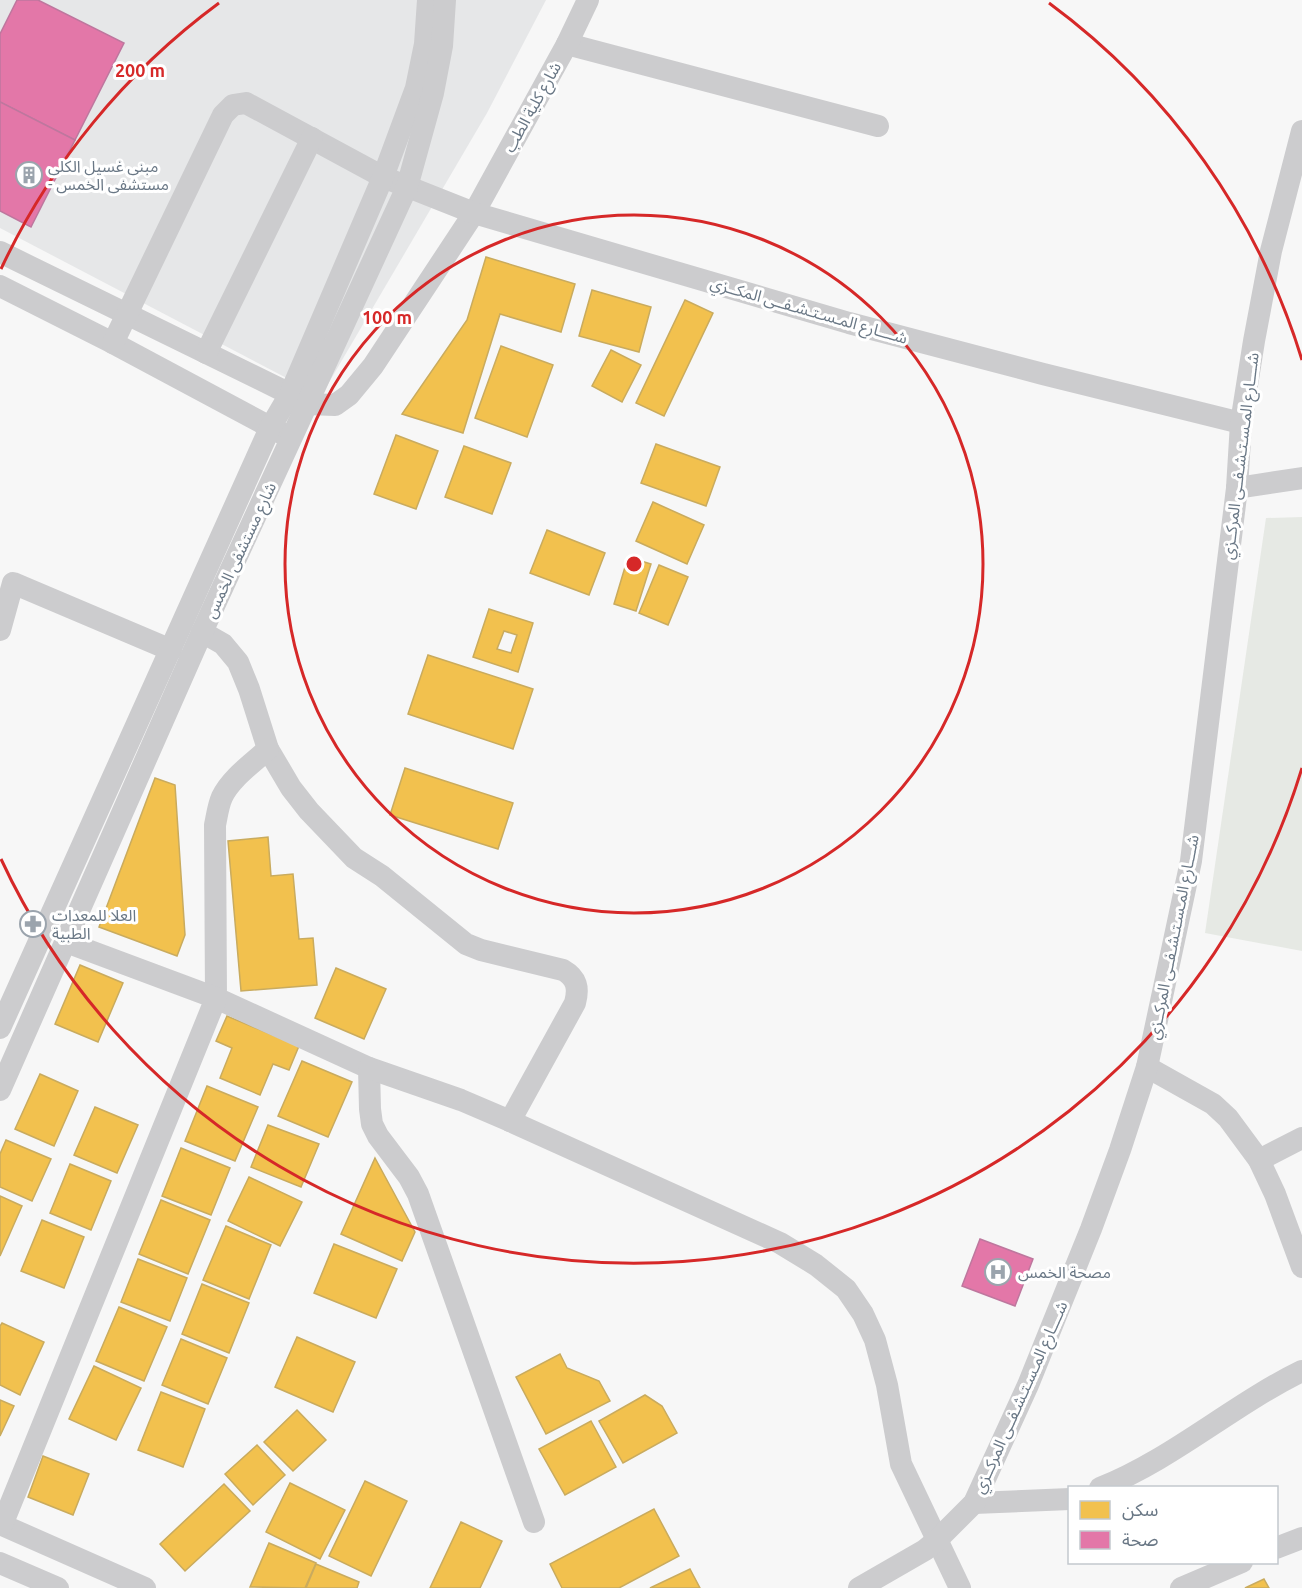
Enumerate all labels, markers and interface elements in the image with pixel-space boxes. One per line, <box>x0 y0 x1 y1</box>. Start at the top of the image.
street label: شارع كلية الطب <box>500 59 568 157</box>
text: 200 m <box>115 60 165 80</box>
place label: مبنى غسيل الكلى - مستشفى الخمس <box>48 157 169 194</box>
building icon: مبنى غسيل الكلى - مستشفى الخمس <box>14 160 44 190</box>
street label: شــــارع المـسـتـشـفــى المكــزي <box>707 273 910 351</box>
text: 100 m <box>362 307 412 327</box>
street label: شــــارع المـسـتـشـفــى المركــزي <box>1218 351 1266 561</box>
street label: شارع مستشفى الخمس <box>201 479 283 622</box>
centre of rings <box>624 554 644 574</box>
street label: شــــارع المـسـتـشـفــى المركــزي <box>1144 833 1206 1042</box>
place label: العلا للمعدات الطبية <box>52 906 136 942</box>
pharmacy icon: العلا للمعدات الطبية <box>18 909 48 939</box>
hospital icon: مصحة الخمس <box>983 1257 1013 1287</box>
place label: مصحة الخمس <box>1018 1263 1111 1282</box>
street label: شــــارع المـسـتـشـفــى المركــزي <box>969 1298 1074 1497</box>
legend <box>1068 1486 1278 1564</box>
text: سكن <box>1122 1499 1158 1521</box>
text: صحة <box>1122 1529 1158 1549</box>

